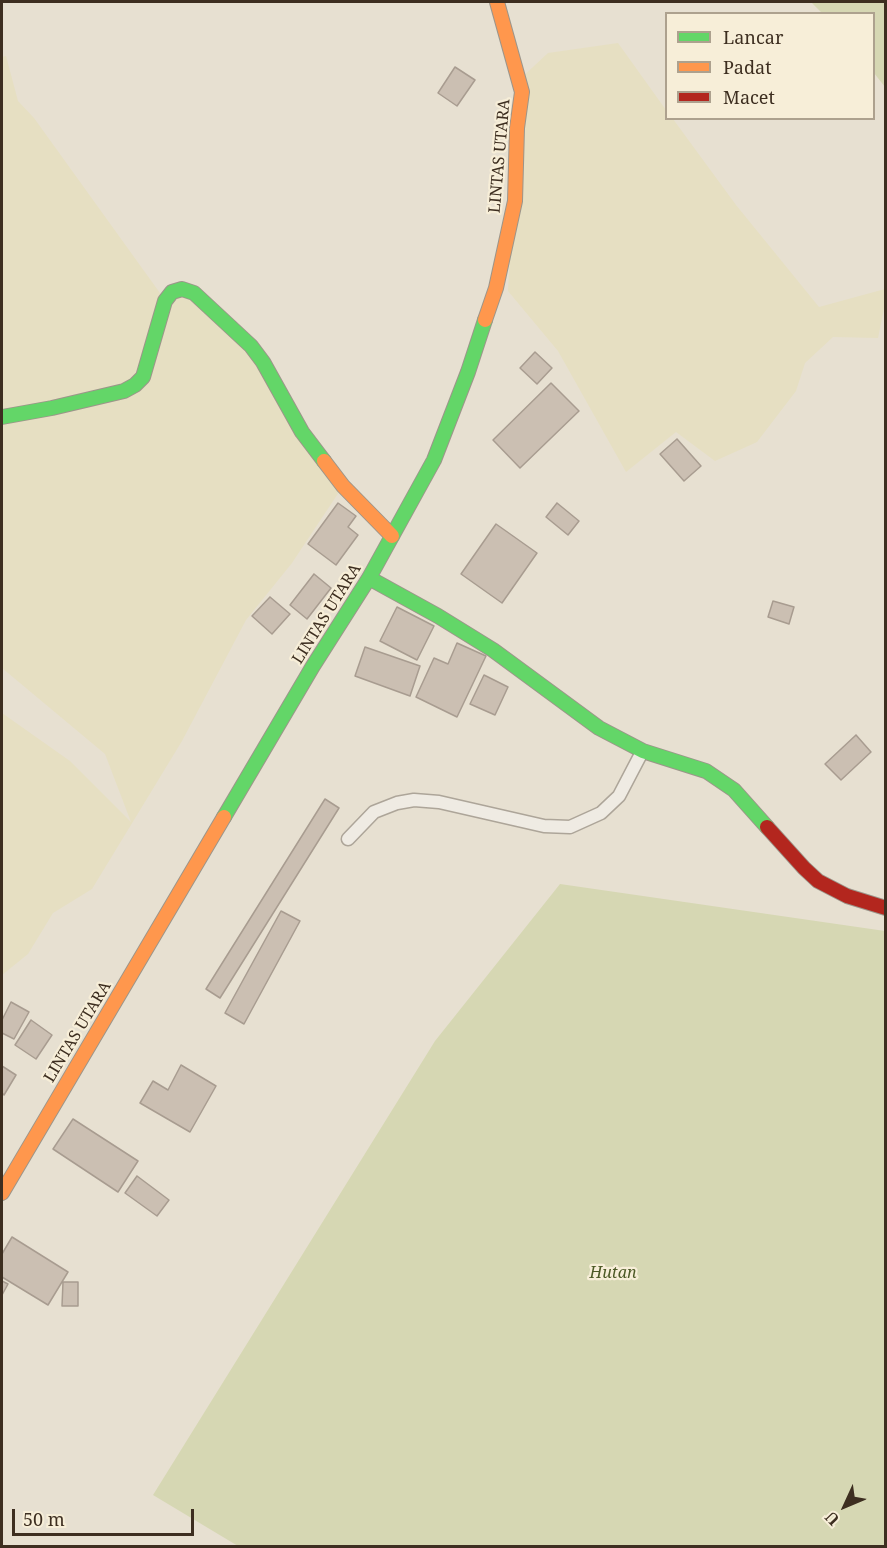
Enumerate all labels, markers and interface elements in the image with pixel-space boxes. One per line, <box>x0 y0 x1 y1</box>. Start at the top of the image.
legend <box>665 12 875 120</box>
text: Lancar <box>723 25 783 49</box>
text: Padat <box>723 55 772 79</box>
text: Macet <box>723 85 775 109</box>
street label: LINTAS UTARA <box>485 98 515 214</box>
street label: LINTAS UTARA <box>289 560 365 668</box>
street label: LINTAS UTARA <box>40 978 116 1086</box>
park label: Hutan <box>589 1263 637 1283</box>
north arrow <box>815 1476 875 1536</box>
scale bar <box>15 1497 196 1535</box>
text: 50 m <box>23 1507 65 1531</box>
text: U <box>820 1507 844 1530</box>

